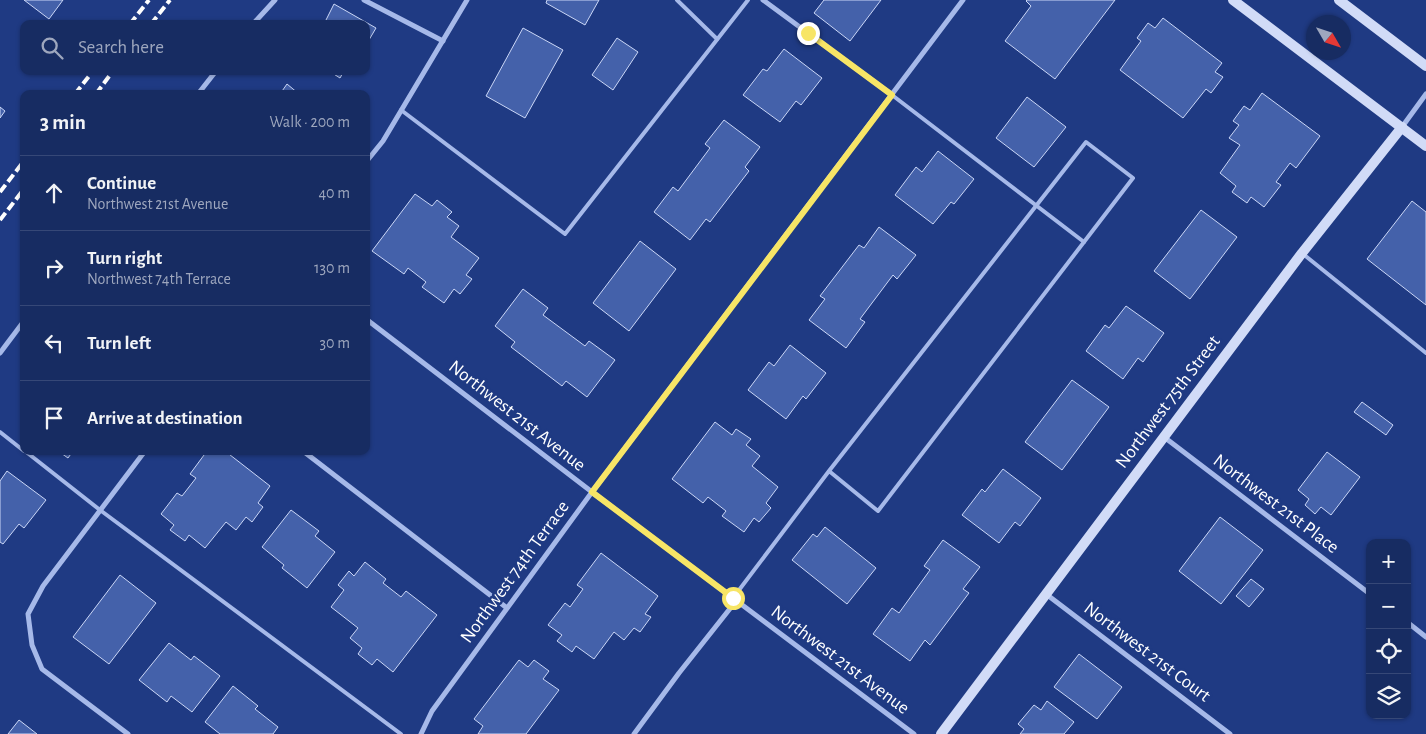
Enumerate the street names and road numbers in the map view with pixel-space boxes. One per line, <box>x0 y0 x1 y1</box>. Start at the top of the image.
street label: Northwest 75th Street <box>1112 332 1224 472</box>
street label: Northwest 21st Avenue <box>445 357 589 475</box>
street label: Northwest 21st Place <box>1210 451 1342 557</box>
street label: Northwest 74th Terrace <box>457 497 573 647</box>
street label: Northwest 21st Court <box>1080 598 1214 706</box>
street label: Northwest 21st Avenue <box>767 602 913 718</box>

